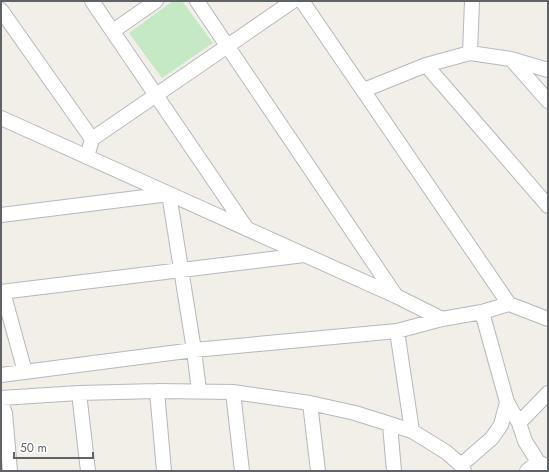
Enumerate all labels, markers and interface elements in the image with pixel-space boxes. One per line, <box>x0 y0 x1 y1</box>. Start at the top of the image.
scale bar <box>14 434 93 460</box>
text: 50 m <box>20 439 47 457</box>

